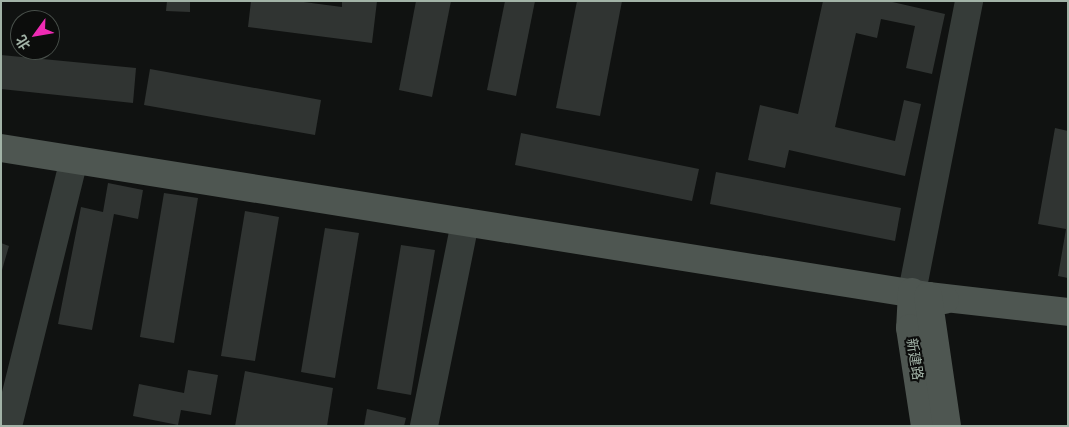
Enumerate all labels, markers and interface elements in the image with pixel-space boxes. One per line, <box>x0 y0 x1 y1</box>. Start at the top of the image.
north arrow <box>10 10 60 60</box>
text: 北 <box>12 32 34 53</box>
street label: 新建路 <box>903 337 927 381</box>

